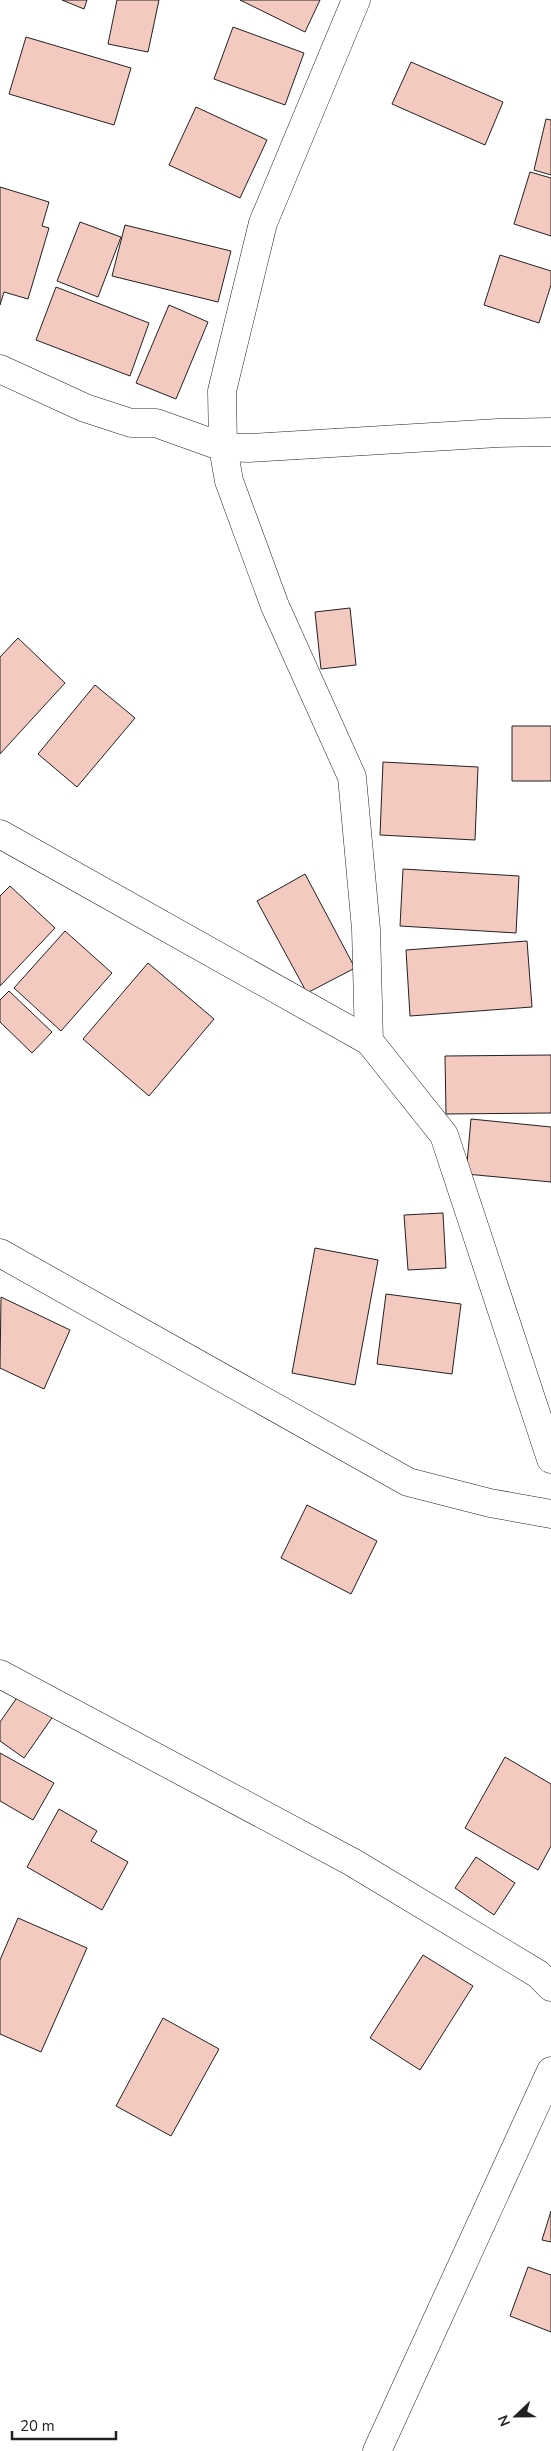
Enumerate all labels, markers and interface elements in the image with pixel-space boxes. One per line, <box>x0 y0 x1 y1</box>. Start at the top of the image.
north arrow <box>491 2391 541 2441</box>
scale bar <box>12 2408 116 2440</box>
text: N <box>494 2412 515 2429</box>
text: 20 m <box>20 2416 55 2436</box>

